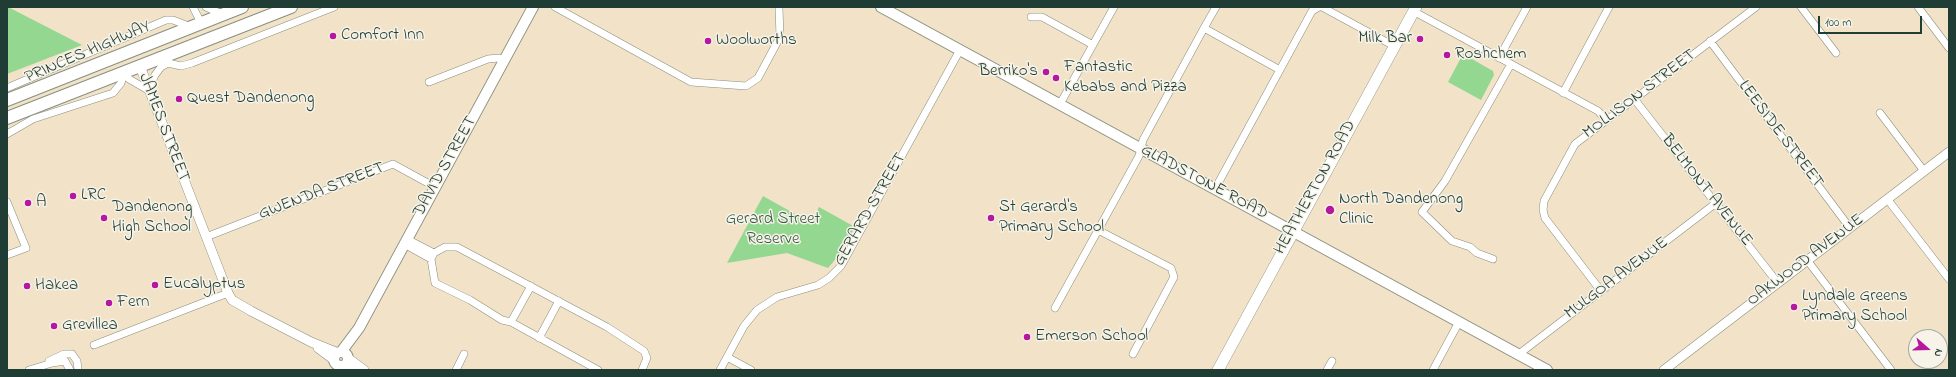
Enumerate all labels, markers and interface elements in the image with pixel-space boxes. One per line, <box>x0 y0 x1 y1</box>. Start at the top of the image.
scale bar <box>1820 8 1924 34</box>
text: 100 m <box>1825 14 1852 32</box>
street label: PRINCES HIGHWAY <box>22 17 154 89</box>
place label: Comfort Inn <box>341 26 424 46</box>
place label: Milk Bar <box>1358 29 1412 49</box>
marker: Comfort Inn <box>328 31 338 41</box>
place label: Woolworths <box>716 31 797 51</box>
marker: Milk Bar <box>1415 34 1425 44</box>
marker: Woolworths <box>703 36 713 46</box>
place label: Roshchem <box>1455 45 1526 65</box>
street label: MOLLISON STREET <box>1579 46 1701 144</box>
marker: Roshchem <box>1442 50 1452 60</box>
place label: Fantastic Kebabs and Pizza <box>1064 58 1187 98</box>
place label: Berriko's <box>979 62 1038 82</box>
marker: Berriko's <box>1041 67 1051 77</box>
street label: JAMES STREET <box>133 71 193 185</box>
marker: Fantastic Kebabs and Pizza <box>1051 73 1061 83</box>
street label: LEESIDE STREET <box>1733 77 1827 193</box>
place label: Quest Dandenong <box>187 89 314 109</box>
marker: Quest Dandenong <box>174 94 184 104</box>
street label: DAVID STREET <box>410 113 482 221</box>
street label: HEATHERTON ROAD <box>1271 117 1361 259</box>
street label: BELMONT AVENUE <box>1656 131 1756 251</box>
street label: GLADSTONE ROAD <box>1137 141 1271 225</box>
street label: GERARD STREET <box>830 150 912 270</box>
street label: GWENDA STREET <box>256 159 388 225</box>
place label: LRC <box>81 186 106 206</box>
place label: North Dandenong Clinic <box>1339 190 1463 230</box>
marker: LRC <box>68 191 78 201</box>
place label: A <box>36 193 46 213</box>
marker: A <box>23 198 33 208</box>
place label: Dandenong High School <box>112 198 192 238</box>
place label: St Gerard's Primary School <box>999 198 1104 238</box>
marker: North Dandenong Clinic <box>1324 204 1336 216</box>
park label: Gerard Street Reserve <box>726 210 820 250</box>
street label: OAKWOOD AVENUE <box>1744 210 1868 312</box>
marker: Dandenong High School <box>99 213 109 223</box>
marker: St Gerard's Primary School <box>986 213 996 223</box>
street label: MULGOA AVENUE <box>1561 233 1673 325</box>
place label: Eucalyptus <box>163 275 245 295</box>
place label: Hakea <box>35 276 78 296</box>
marker: Eucalyptus <box>150 280 160 290</box>
marker: Hakea <box>22 281 32 291</box>
place label: Lyndale Greens Primary School <box>1802 287 1908 327</box>
place label: Fern <box>117 293 149 313</box>
marker: Fern <box>104 298 114 308</box>
marker: Lyndale Greens Primary School <box>1789 302 1799 312</box>
place label: Grevillea <box>62 316 118 336</box>
marker: Grevillea <box>49 321 59 331</box>
place label: Emerson School <box>1035 327 1148 347</box>
north arrow <box>1908 329 1948 369</box>
marker: Emerson School <box>1022 332 1032 342</box>
text: N <box>1930 347 1947 359</box>

